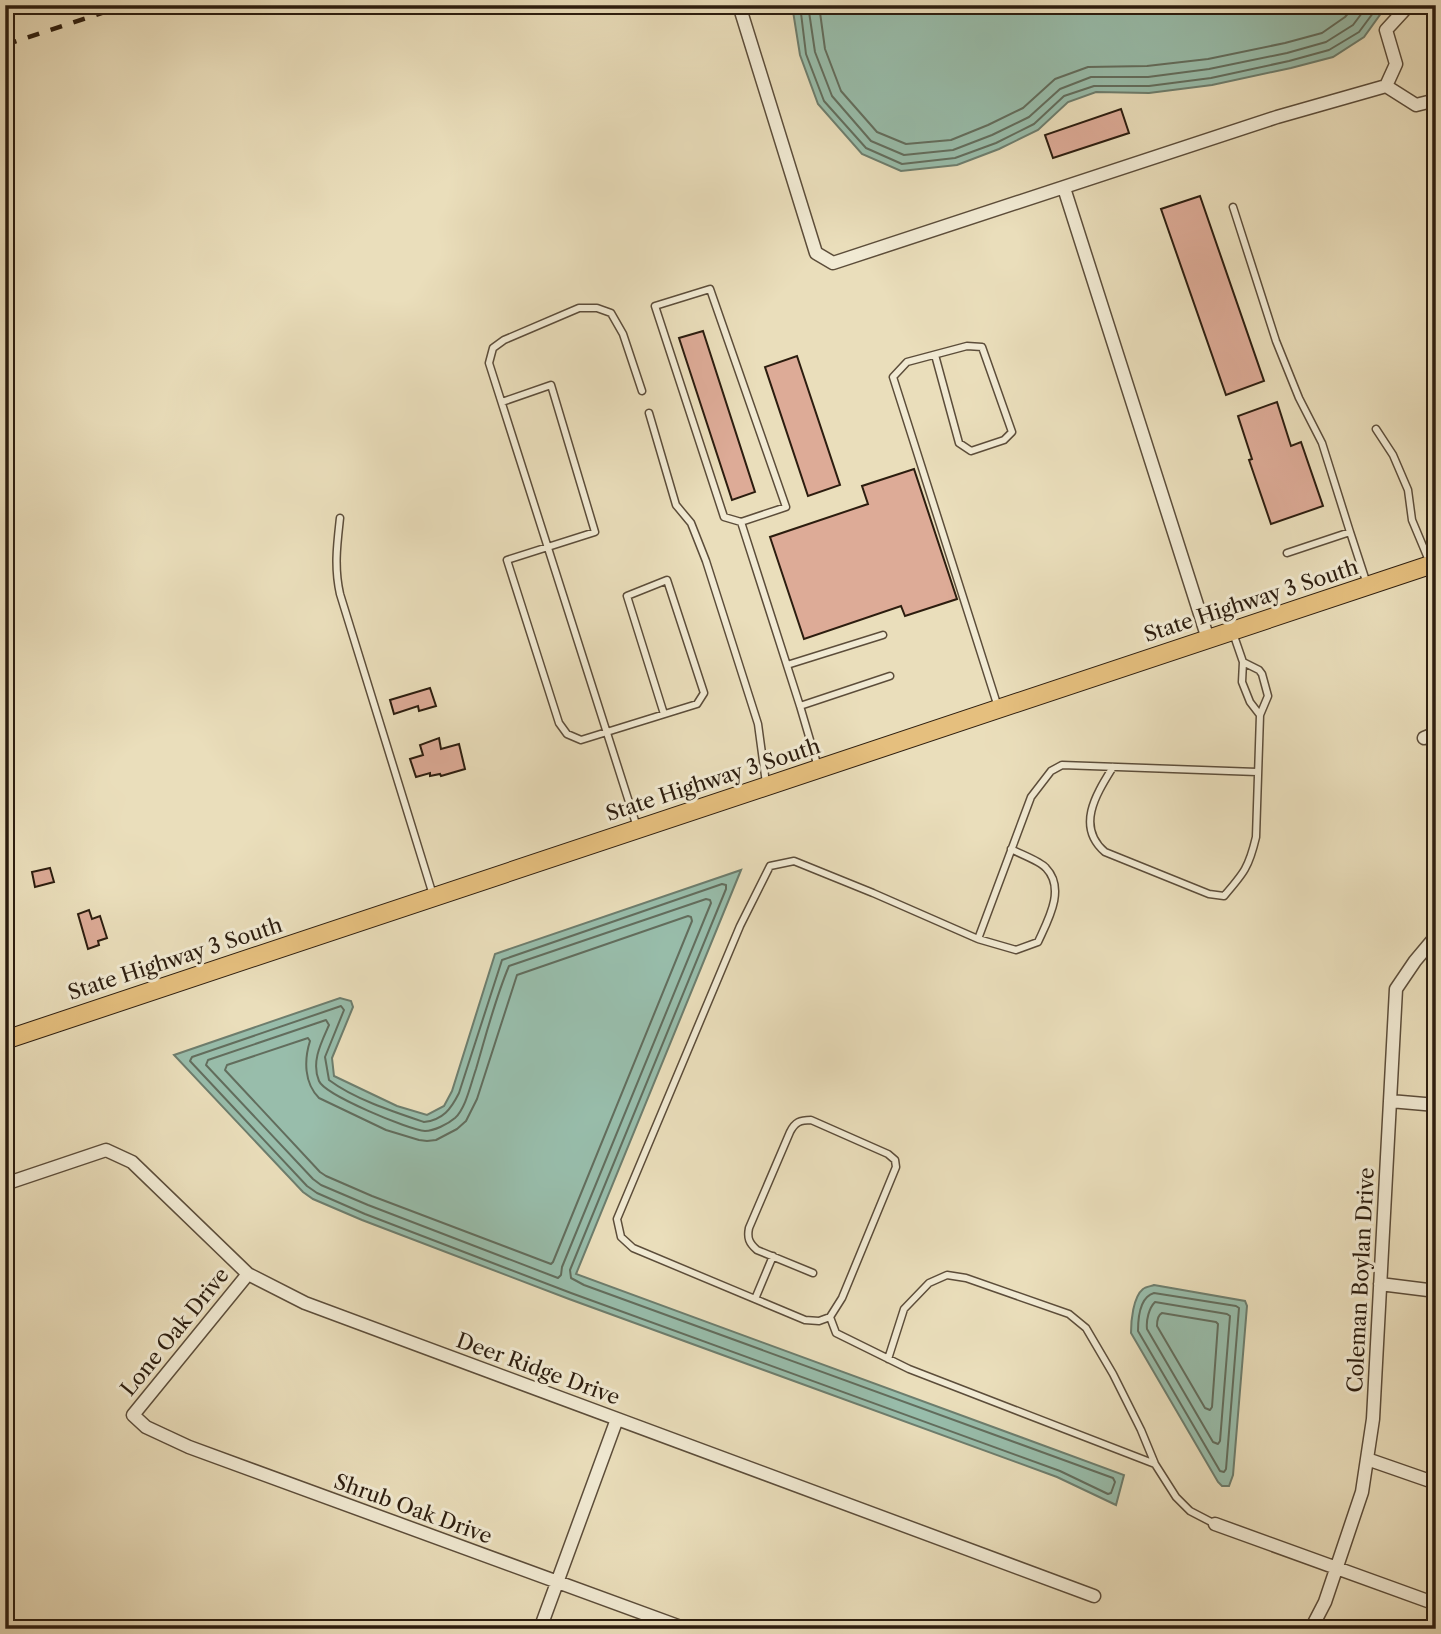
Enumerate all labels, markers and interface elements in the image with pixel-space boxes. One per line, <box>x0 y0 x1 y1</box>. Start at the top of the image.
street label: State Highway 3 South <box>1140 554 1361 647</box>
street label: State Highway 3 South <box>602 733 823 826</box>
street label: State Highway 3 South <box>64 912 285 1005</box>
street label: Coleman Boylan Drive <box>1342 1167 1379 1393</box>
street label: Lone Oak Drive <box>115 1263 234 1401</box>
street label: Deer Ridge Drive <box>453 1327 623 1410</box>
street label: Shrub Oak Drive <box>331 1468 496 1549</box>

